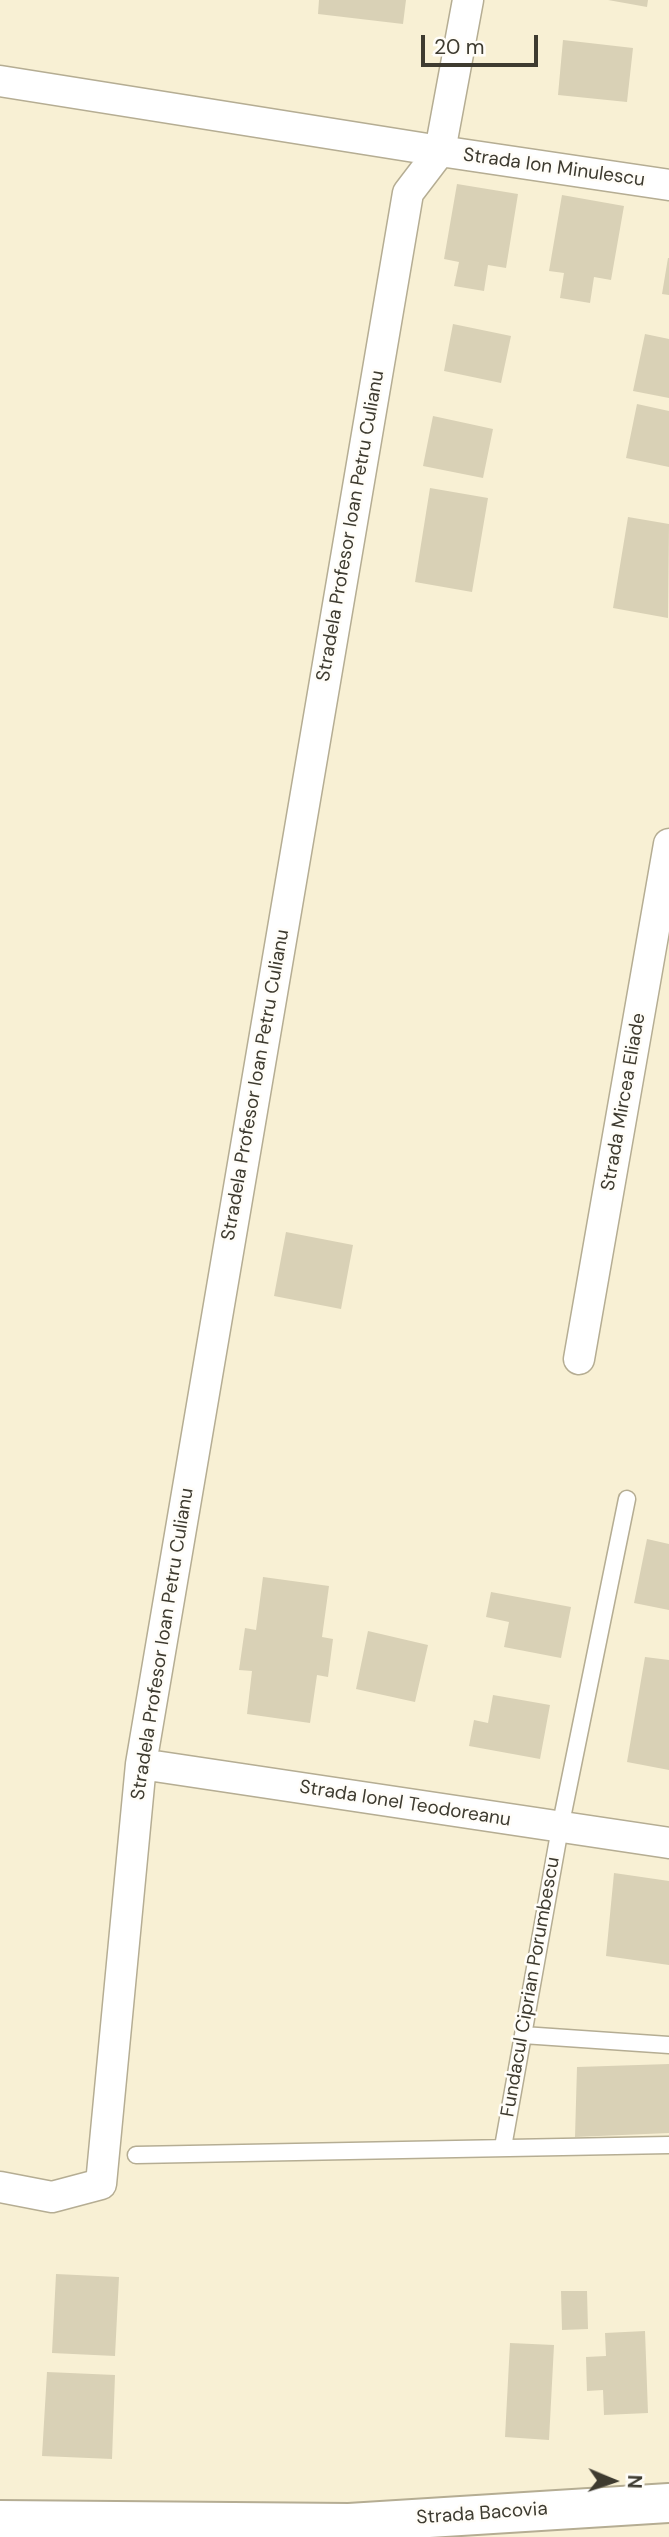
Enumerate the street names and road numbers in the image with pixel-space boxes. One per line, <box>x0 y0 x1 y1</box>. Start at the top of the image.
street label: Strada Ion Minulescu <box>462 144 646 192</box>
street label: Stradela Profesor Ioan Petru Culianu <box>312 369 390 683</box>
street label: Stradela Profesor Ioan Petru Culianu <box>217 928 295 1242</box>
street label: Strada Mircea Eliade <box>597 1011 651 1193</box>
street label: Stradela Profesor Ioan Petru Culianu <box>127 1486 199 1802</box>
street label: Strada Ionel Teodoreanu <box>298 1776 512 1832</box>
street label: Fundacul Ciprian Porumbescu <box>497 1855 565 2119</box>
street label: Strada Bacovia <box>416 2498 548 2530</box>

